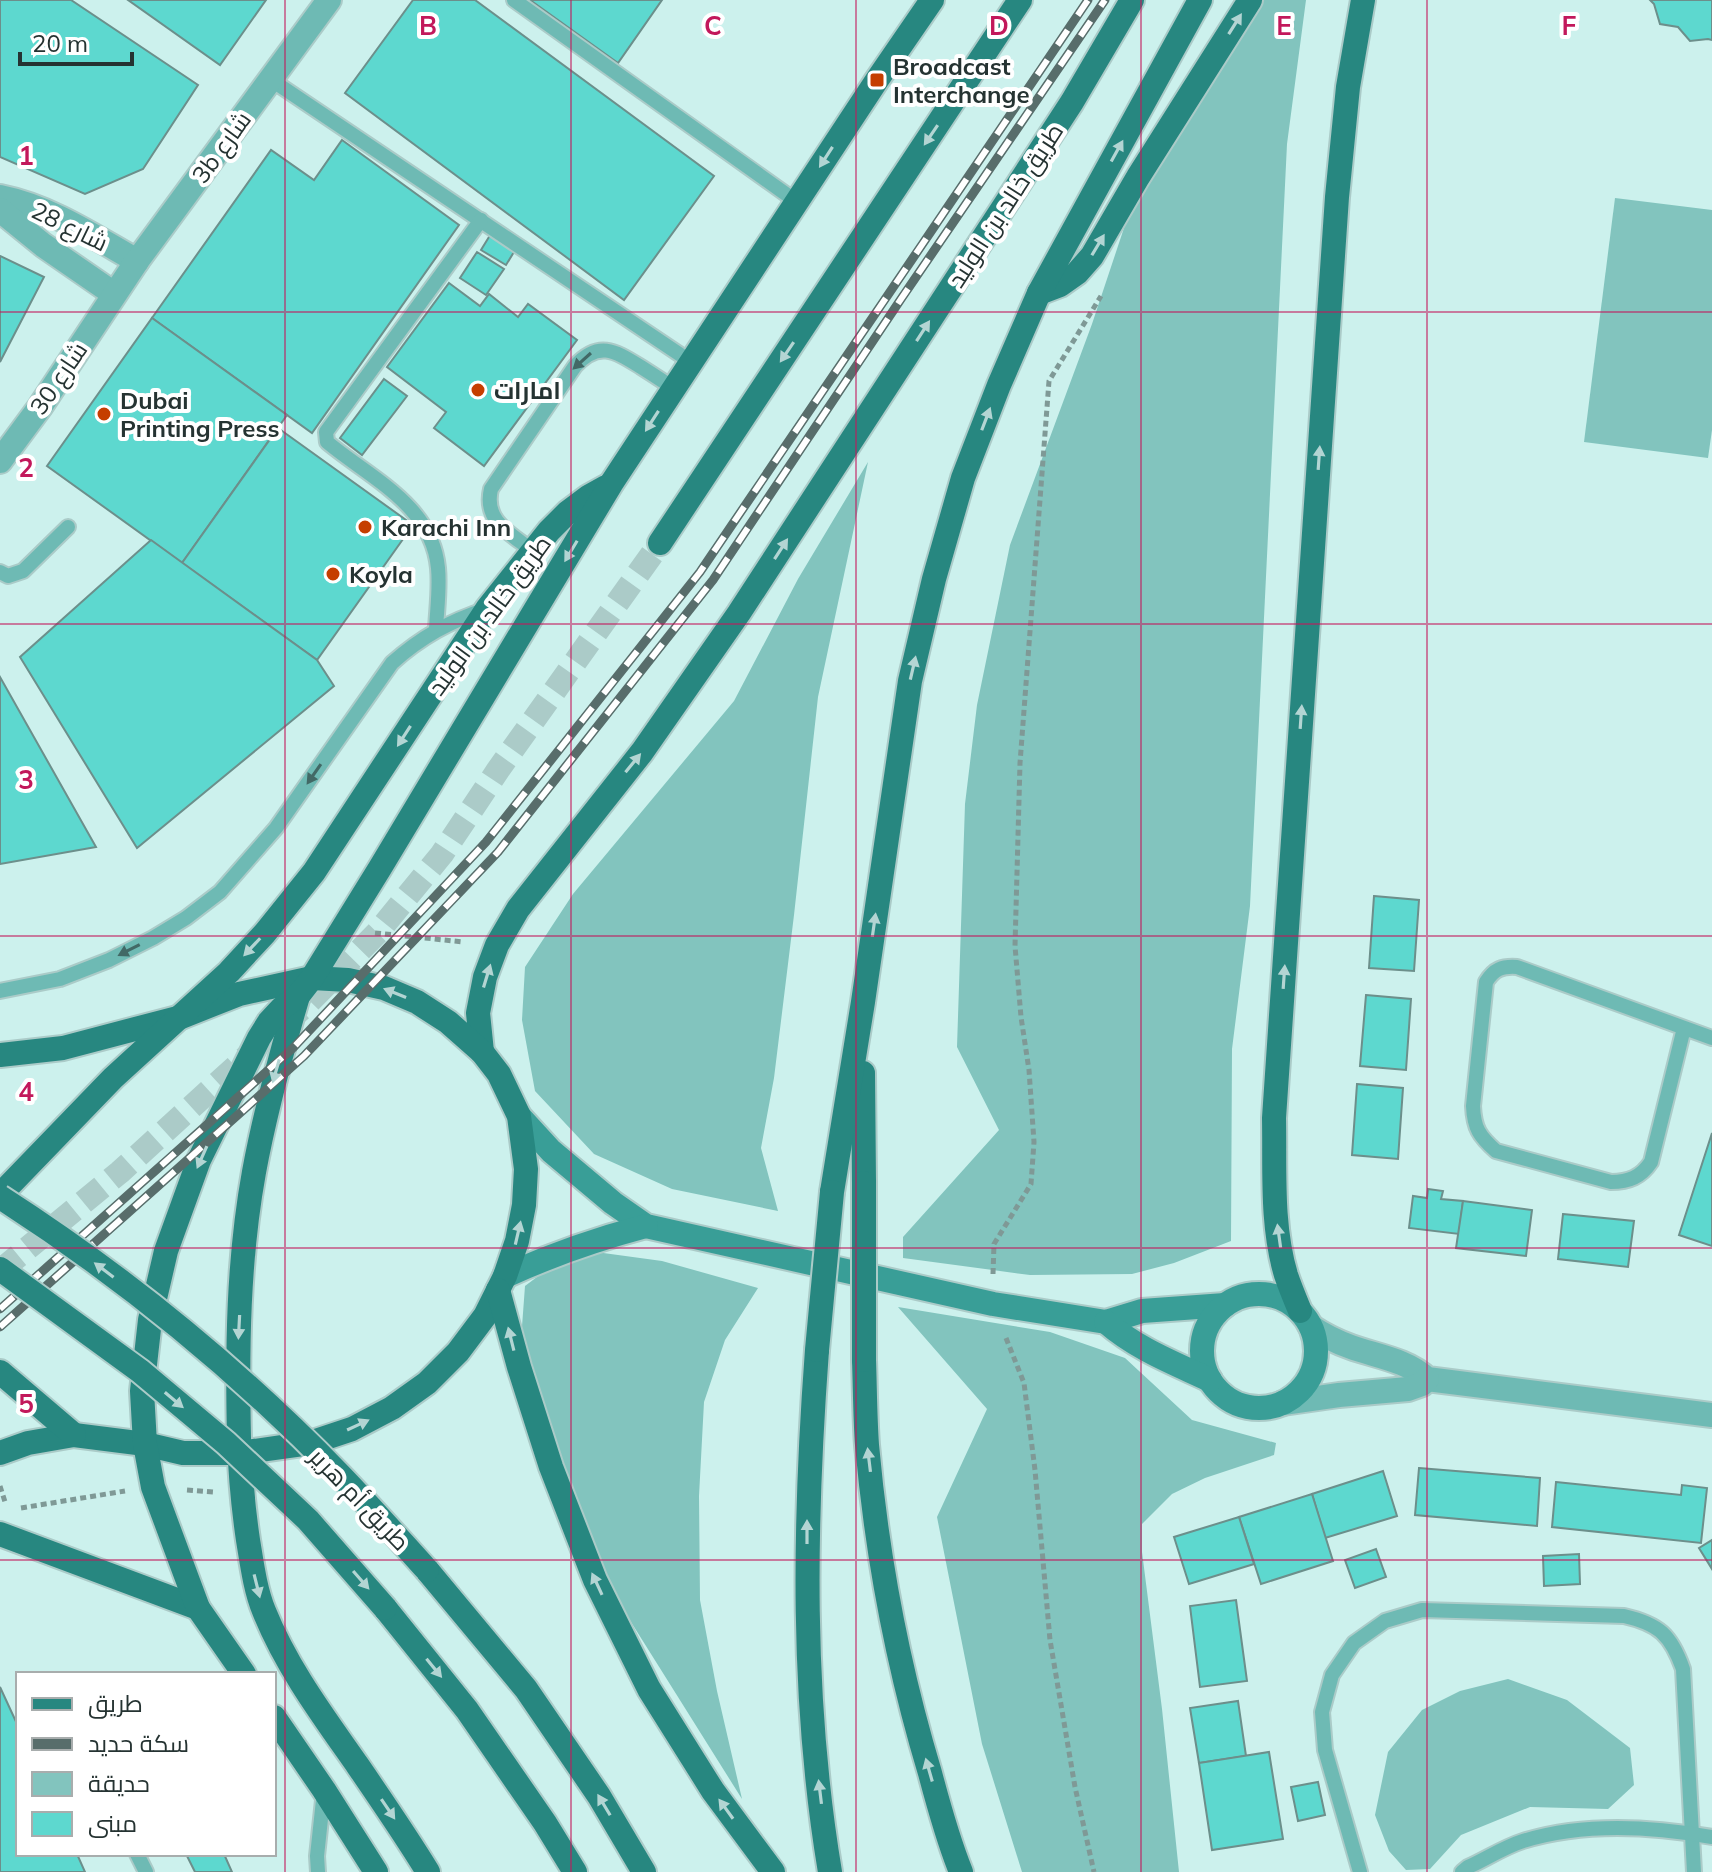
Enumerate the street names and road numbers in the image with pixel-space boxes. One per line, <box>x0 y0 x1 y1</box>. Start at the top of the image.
street label: 3b شارع <box>185 105 259 190</box>
street label: طريق خالد بن الوليد <box>941 117 1070 293</box>
street label: شارع 28 <box>26 195 113 259</box>
street label: شارع 30 <box>23 336 95 421</box>
street label: طريق خالد بن الوليد <box>421 529 558 701</box>
street label: طريق أم هرير <box>301 1440 416 1558</box>

